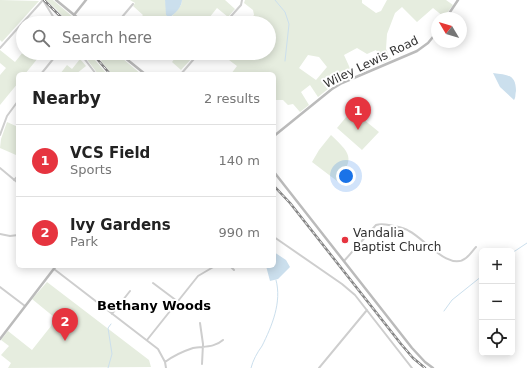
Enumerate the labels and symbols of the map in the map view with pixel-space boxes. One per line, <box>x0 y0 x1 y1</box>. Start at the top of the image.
north arrow <box>431 12 467 48</box>
street label: Wiley Lewis Road <box>321 33 421 91</box>
pin: 1 <box>345 97 371 130</box>
your location <box>336 166 356 186</box>
place label: Vandalia Baptist Church <box>353 226 441 254</box>
marker: Vandalia Baptist Church <box>340 235 350 245</box>
district label: Bethany Woods <box>97 298 211 313</box>
pin: 2 <box>52 308 78 341</box>

